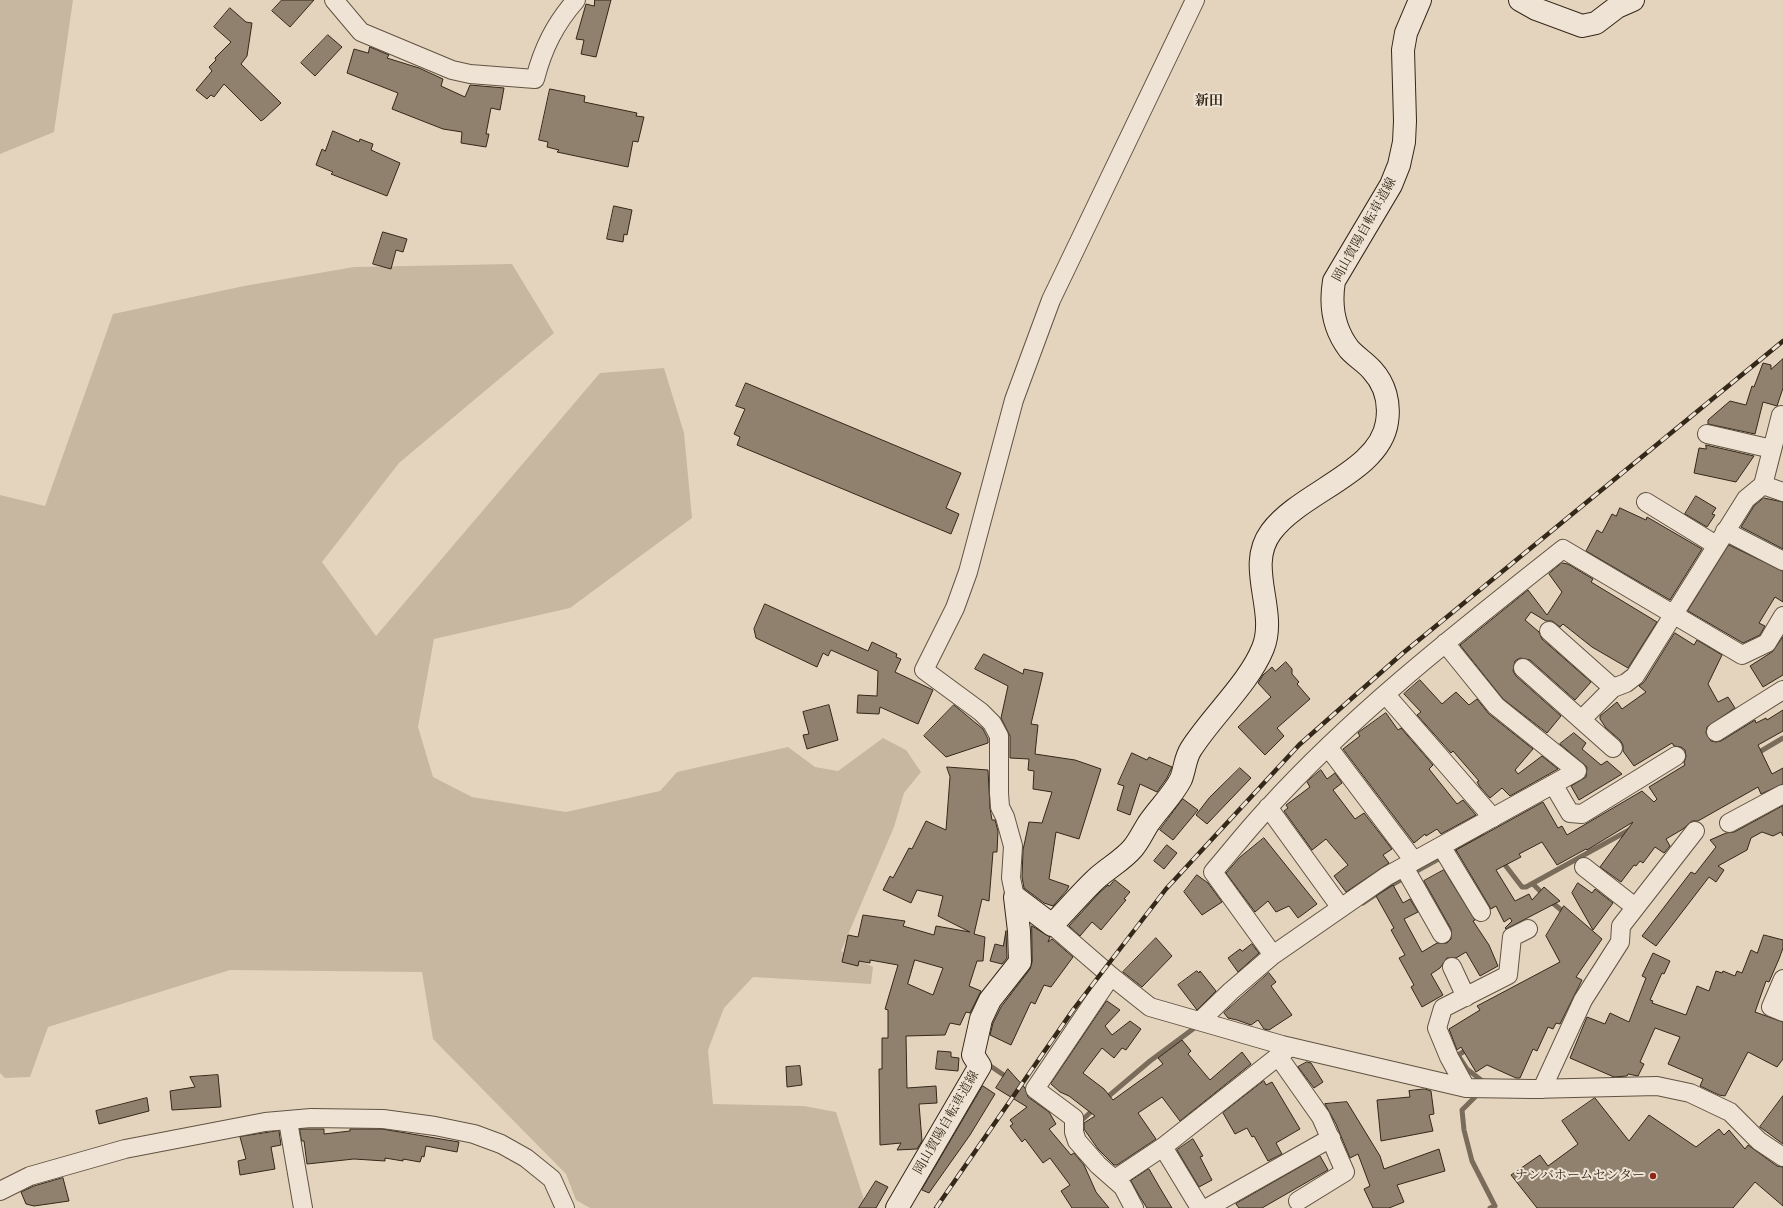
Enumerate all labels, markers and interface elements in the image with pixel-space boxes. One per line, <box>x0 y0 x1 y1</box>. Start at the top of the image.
district label: 新田 <box>1195 94 1223 110</box>
street label: 岡山賀陽自転車道線 <box>1330 175 1400 285</box>
street label: 岡山賀陽自転車道線 <box>911 1068 983 1178</box>
place label: ナンバホームセンター <box>1515 1168 1645 1184</box>
marker: ナンバホームセンター <box>1648 1171 1658 1181</box>

